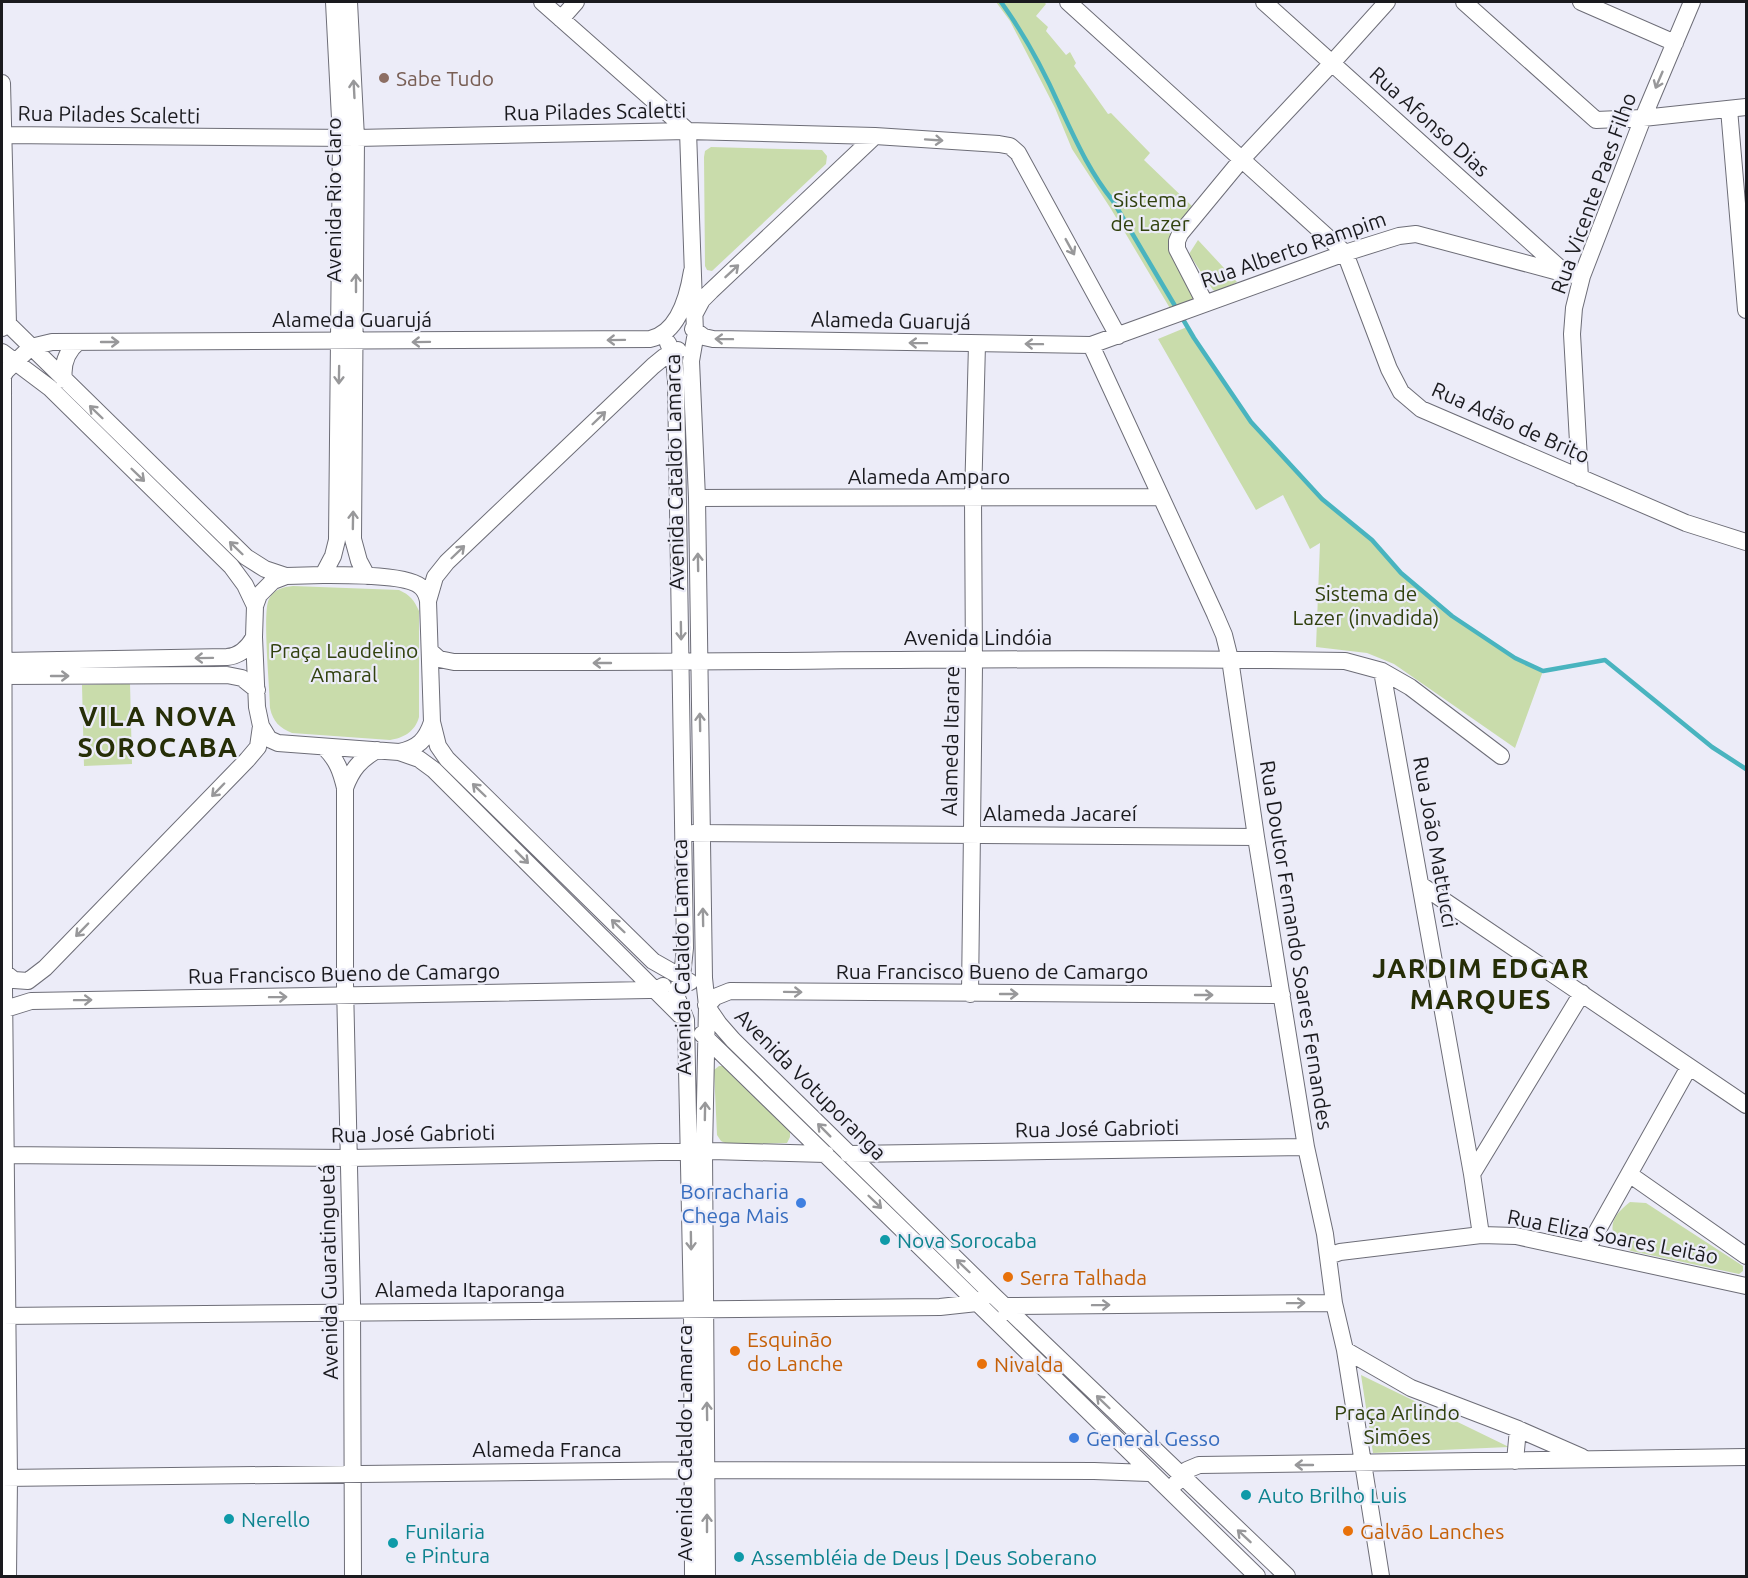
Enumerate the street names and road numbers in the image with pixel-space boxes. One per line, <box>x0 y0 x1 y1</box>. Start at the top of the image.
street label: Rua Afonso Dias <box>1365 61 1495 181</box>
street label: Rua Vicente Paes Filho <box>1545 89 1641 297</box>
street label: Rua Pilades Scaletti <box>503 97 687 125</box>
street label: Rua Pilades Scaletti <box>17 100 201 128</box>
street label: Avenida Rio Claro <box>321 118 345 282</box>
street label: Rua Alberto Rampim <box>1197 206 1389 292</box>
street label: Alameda Guarujá <box>272 307 432 331</box>
street label: Alameda Guarujá <box>811 307 971 333</box>
street label: Avenida Cataldo Lamarca <box>660 354 688 590</box>
street label: Rua Adão de Brito <box>1428 376 1594 468</box>
street label: Alameda Amparo <box>848 464 1010 488</box>
street label: Avenida Lindóia <box>904 625 1052 649</box>
street label: Alameda Itarare <box>937 666 963 816</box>
street label: Rua João Mattucci <box>1409 755 1463 929</box>
street label: Rua Doutor Fernando Soares Fernandes <box>1256 759 1338 1131</box>
street label: Alameda Jacareí <box>983 801 1138 825</box>
street label: Avenida Cataldo Lamarca <box>667 839 695 1075</box>
street label: Rua Francisco Bueno de Camargo <box>188 958 500 988</box>
street label: Rua Francisco Bueno de Camargo <box>836 959 1148 983</box>
street label: Avenida Votuporanga <box>731 1004 891 1164</box>
street label: Rua José Gabrioti <box>1015 1115 1179 1141</box>
street label: Rua José Gabrioti <box>331 1120 495 1146</box>
street label: Avenida Guaratinguetá <box>314 1164 342 1380</box>
street label: Rua Eliza Soares Leitão <box>1505 1204 1721 1268</box>
street label: Alameda Itaporanga <box>375 1277 565 1301</box>
street label: Avenida Cataldo Lamarca <box>672 1325 696 1561</box>
street label: Alameda Franca <box>472 1437 622 1461</box>

